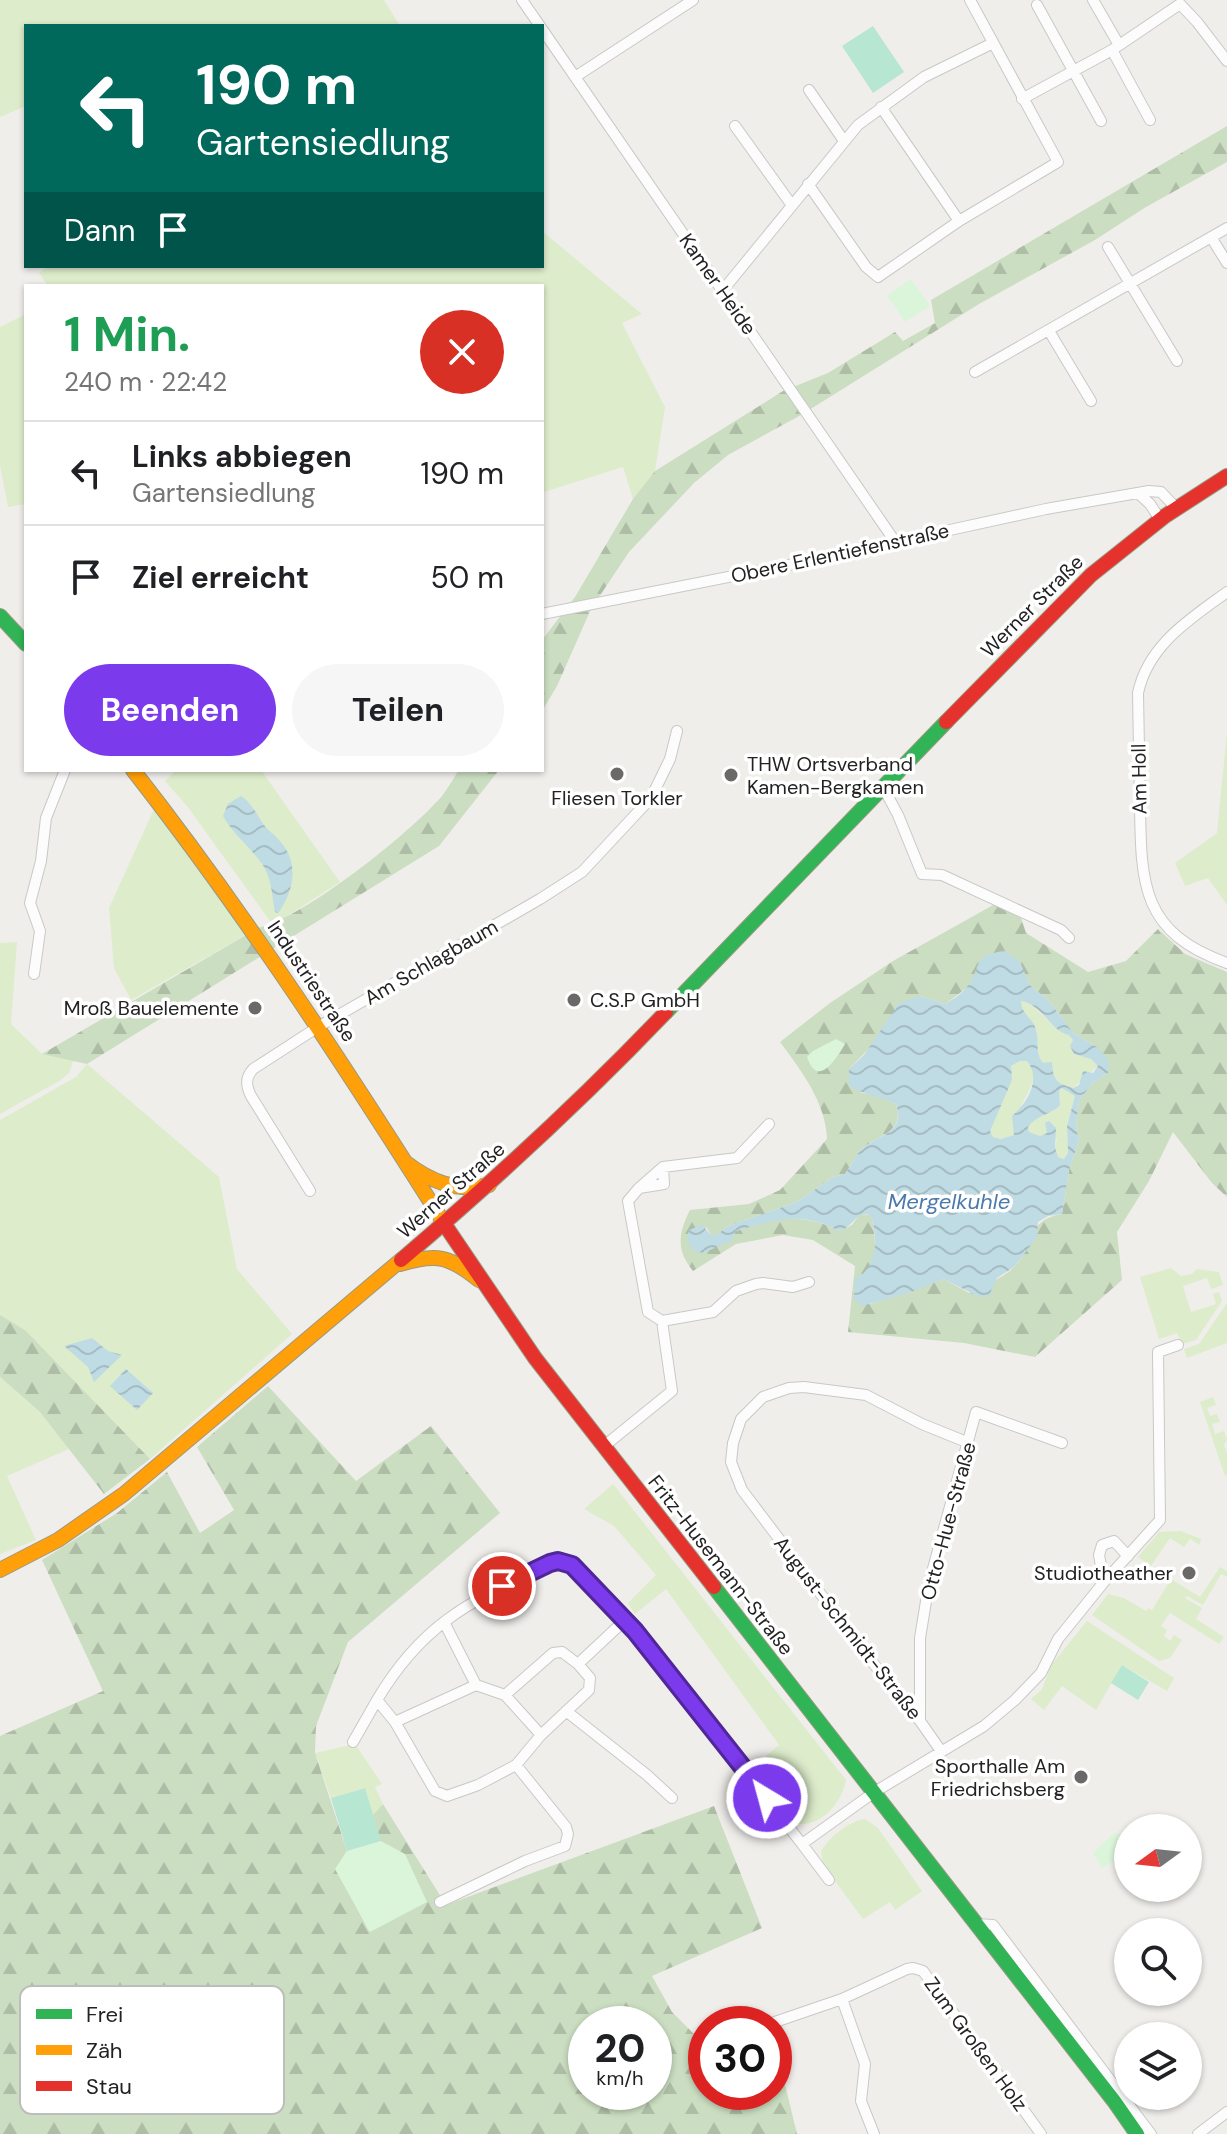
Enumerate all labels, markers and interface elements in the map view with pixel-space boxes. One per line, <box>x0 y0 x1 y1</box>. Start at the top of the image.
text: 190 m <box>196 48 357 121</box>
icon: left <box>64 56 168 160</box>
text: Gartensiedlung <box>196 119 450 166</box>
icon: arrive <box>151 208 195 252</box>
text: Dann <box>64 211 135 250</box>
street label: Kamer Heide <box>674 228 762 340</box>
text: 1 Min. <box>64 303 190 366</box>
button: close <box>420 310 504 394</box>
text: 240 m · 22:42 <box>64 365 227 399</box>
text: Links abbiegen <box>132 437 352 476</box>
icon: left <box>64 451 108 495</box>
text: 190 m <box>421 454 504 493</box>
text: Gartensiedlung <box>132 476 315 510</box>
street label: Obere Erlentiefenstraße <box>729 517 951 589</box>
street label: Werner Straße <box>975 549 1089 663</box>
icon: arrive <box>64 555 108 599</box>
text: Ziel erreicht <box>132 558 309 597</box>
text: 50 m <box>430 558 504 597</box>
button: Beenden <box>64 664 276 756</box>
button: Teilen <box>292 664 504 756</box>
street label: Am Holl <box>1125 743 1153 815</box>
place label: THW Ortsverband Kamen-Bergkamen <box>747 751 924 800</box>
marker: Fliesen Torkler <box>608 765 626 783</box>
marker: THW Ortsverband Kamen-Bergkamen <box>722 766 740 784</box>
place label: Fliesen Torkler <box>551 785 683 811</box>
street label: Am Schlagbaum <box>359 913 503 1011</box>
street label: Industriestraße <box>262 915 362 1047</box>
place label: C.S.P GmbH <box>590 987 700 1013</box>
marker: C.S.P GmbH <box>565 991 583 1009</box>
place label: Mroß Bauelemente <box>64 995 239 1021</box>
marker: Mroß Bauelemente <box>246 999 264 1017</box>
street label: Werner Straße <box>392 1136 510 1244</box>
water label: Mergelkuhle <box>888 1187 1010 1216</box>
street label: Otto-Hue-Straße <box>914 1439 982 1603</box>
street label: Fritz-Husemann-Straße <box>643 1470 799 1660</box>
street label: August-Schmidt-Straße <box>768 1531 928 1725</box>
pin <box>468 1552 536 1620</box>
place label: Studiotheather <box>1034 1560 1173 1586</box>
icon: arrive <box>480 1564 524 1608</box>
marker: Studiotheather <box>1180 1564 1198 1582</box>
place label: Sporthalle Am Friedrichsberg <box>931 1753 1065 1802</box>
position arrow <box>725 1756 809 1840</box>
marker: Sporthalle Am Friedrichsberg <box>1072 1768 1090 1786</box>
north arrow <box>1114 1814 1202 1902</box>
map controls <box>1114 1814 1202 2110</box>
button: search <box>1114 1918 1202 2006</box>
street label: Zum Großen Holz <box>919 1972 1033 2116</box>
legend <box>20 1986 284 2114</box>
text: Frei <box>86 2000 123 2029</box>
speed limit sign: 30 <box>688 2006 792 2110</box>
text: 20 <box>594 2022 646 2074</box>
button: layers <box>1114 2022 1202 2110</box>
text: Zäh <box>86 2036 123 2065</box>
text: km/h <box>596 2065 644 2091</box>
text: Stau <box>86 2072 132 2101</box>

